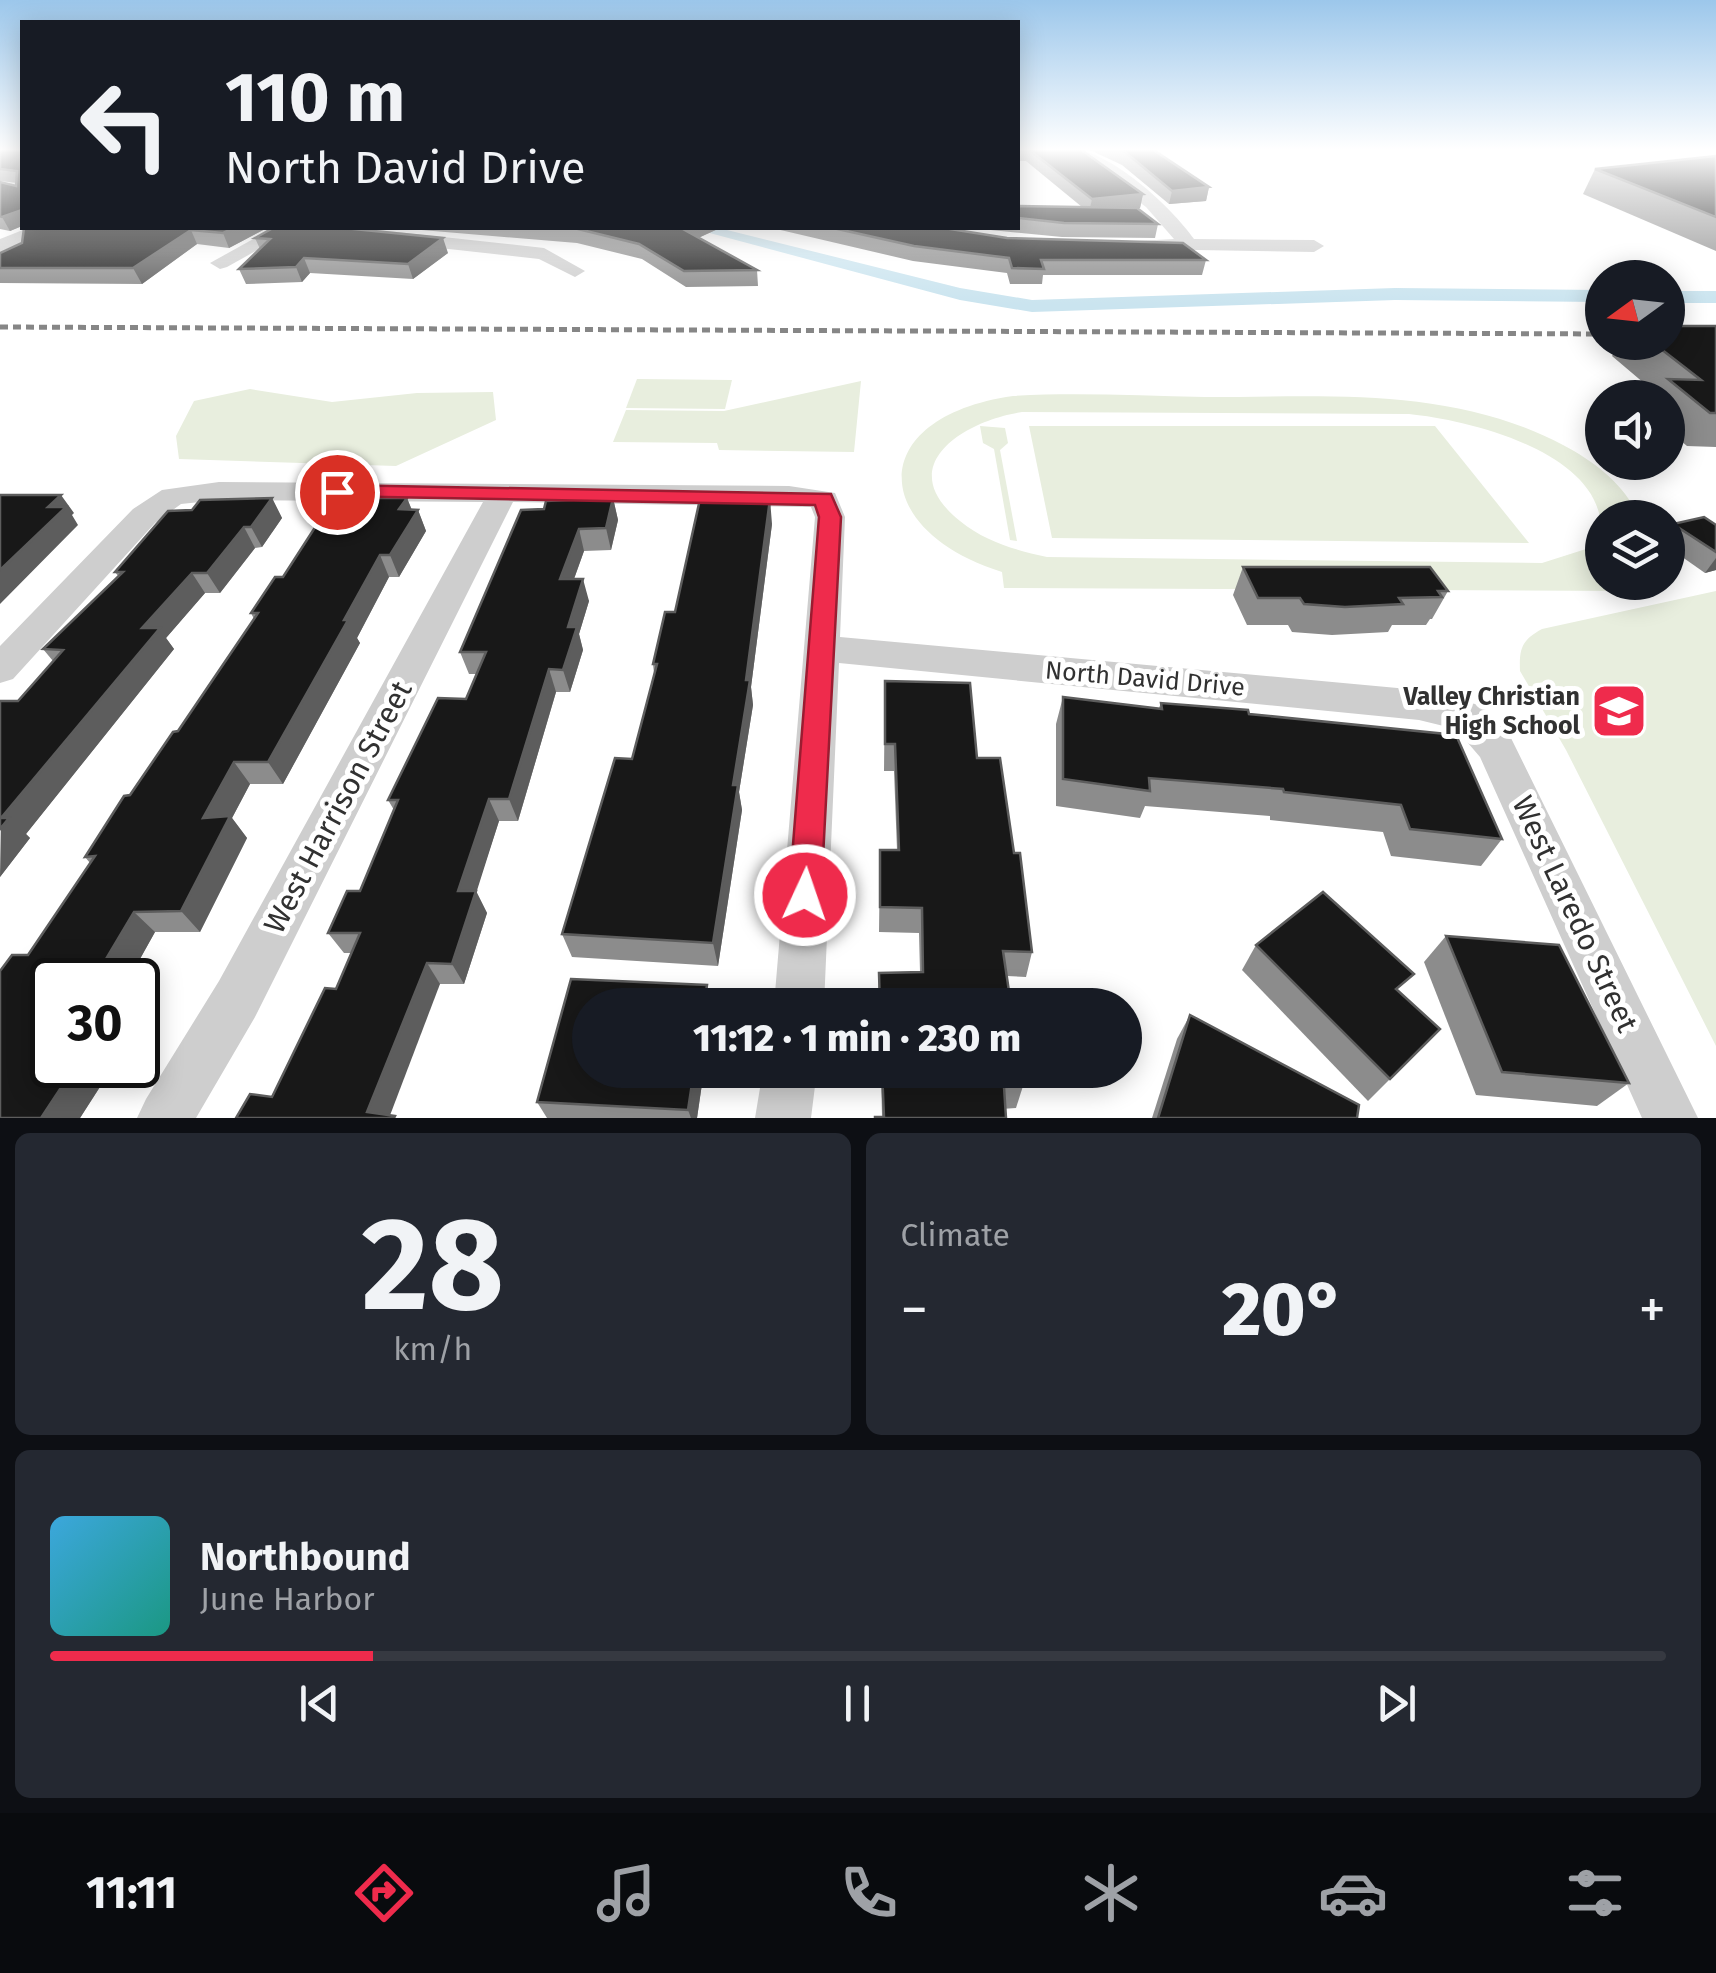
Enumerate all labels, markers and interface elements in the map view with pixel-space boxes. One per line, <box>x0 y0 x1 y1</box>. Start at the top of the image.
text: 110 m <box>225 56 405 140</box>
icon: left <box>60 60 190 190</box>
text: North David Drive <box>225 141 585 195</box>
north arrow <box>1585 260 1685 360</box>
map controls <box>1585 260 1685 600</box>
button: sound <box>1585 380 1685 480</box>
pin <box>295 450 380 535</box>
icon: arrive <box>310 465 365 520</box>
button: layers <box>1585 500 1685 600</box>
street label: North David Drive <box>1044 655 1246 703</box>
street label: West Harrison Street <box>256 675 420 939</box>
school or university icon: Valley Christian High School <box>1589 681 1649 741</box>
place label: Valley Christian High School <box>1403 682 1581 741</box>
street label: West Laredo Street <box>1505 790 1646 1038</box>
position arrow <box>753 843 857 947</box>
speed limit sign: 30 <box>30 958 160 1088</box>
text: 11:12 · 1 min · 230 m <box>693 1015 1021 1061</box>
text: 28 <box>361 1187 504 1343</box>
text: Climate <box>901 1216 1010 1254</box>
text: 20° <box>1222 1265 1345 1355</box>
text: − <box>901 1277 928 1343</box>
text: + <box>1639 1277 1666 1343</box>
text: km/h <box>393 1330 472 1368</box>
text: Northbound <box>200 1534 411 1580</box>
text: June Harbor <box>200 1580 375 1618</box>
icon: previous <box>292 1676 347 1731</box>
icon: pause <box>830 1676 885 1731</box>
icon: next <box>1369 1676 1424 1731</box>
icon: directions <box>349 1858 419 1928</box>
icon: music <box>591 1858 661 1928</box>
icon: phone <box>834 1858 904 1928</box>
icon: climate <box>1076 1858 1146 1928</box>
icon: car <box>1318 1858 1388 1928</box>
icon: filters <box>1560 1858 1630 1928</box>
text: 11:11 <box>86 1866 177 1920</box>

